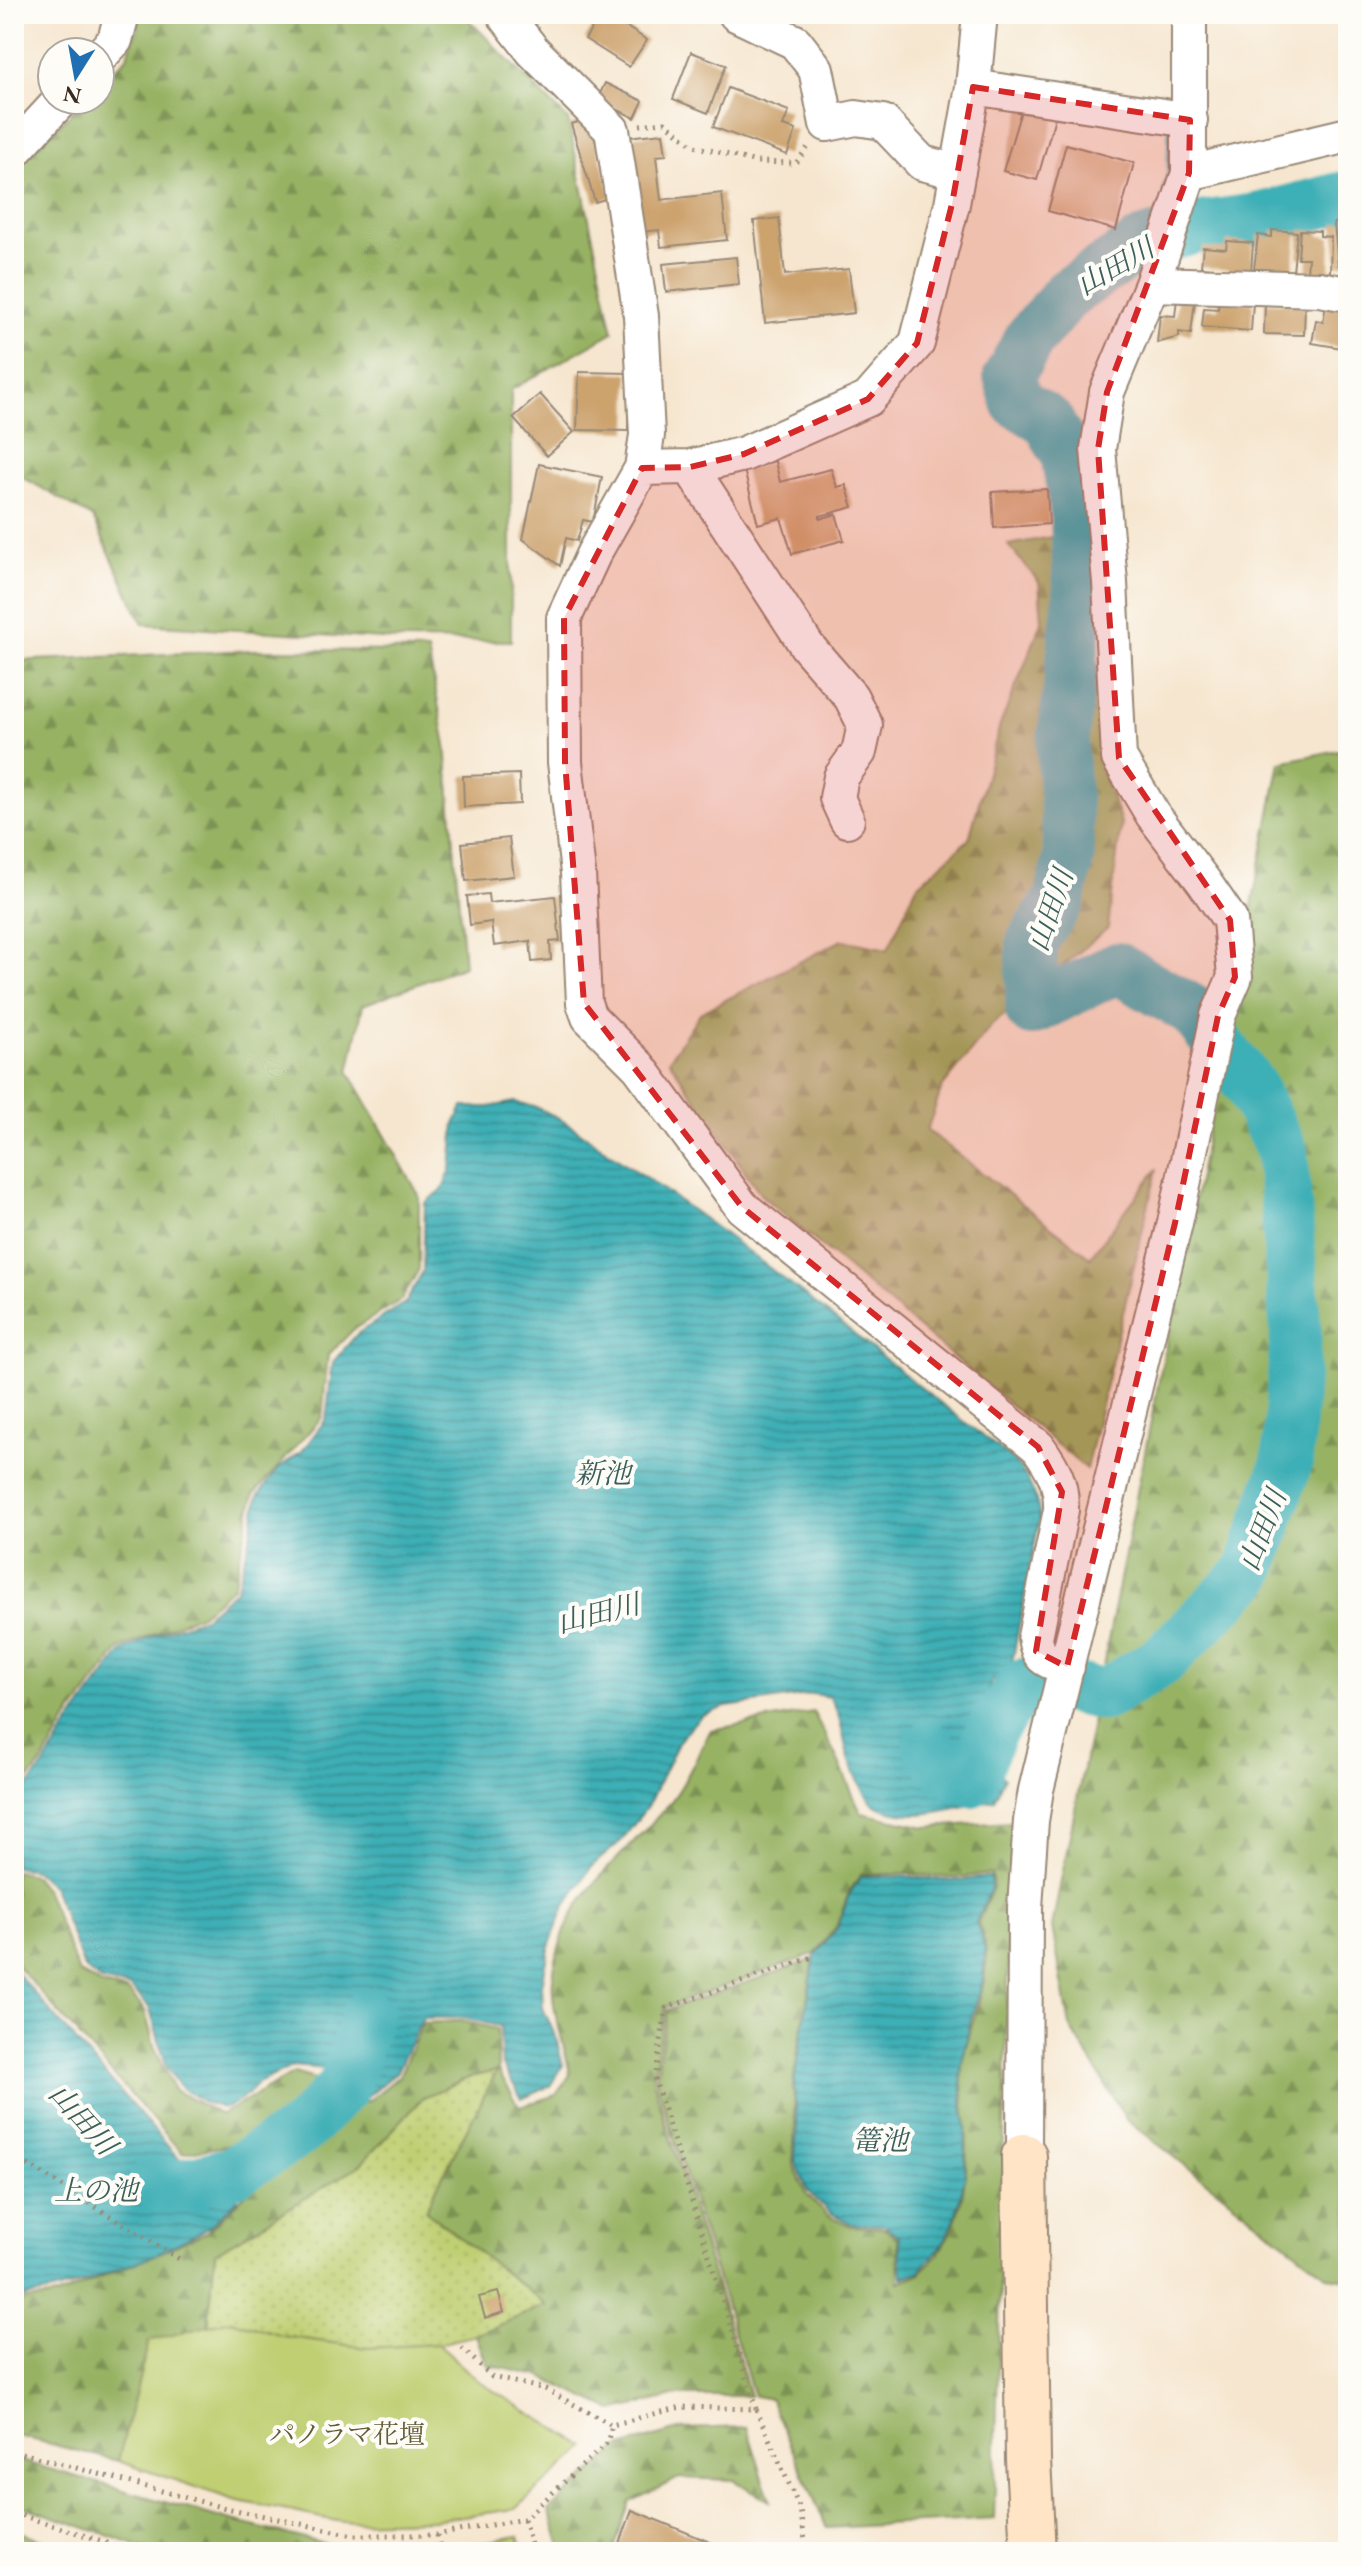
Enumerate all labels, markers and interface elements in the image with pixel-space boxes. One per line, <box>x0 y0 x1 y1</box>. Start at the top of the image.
north arrow <box>36 36 116 116</box>
text: N <box>61 79 84 111</box>
water label: 山田川 <box>1070 228 1163 303</box>
water label: 山田川 <box>1019 862 1082 956</box>
water label: 新池 <box>575 1455 634 1491</box>
water label: 山田川 <box>1230 1482 1295 1576</box>
water label: 山田川 <box>553 1585 646 1641</box>
water label: 山田川 <box>42 2076 126 2164</box>
water label: 篭池 <box>852 2122 911 2158</box>
water label: 上の池 <box>54 2172 141 2208</box>
park label: パノラマ花壇 <box>269 2417 425 2451</box>

